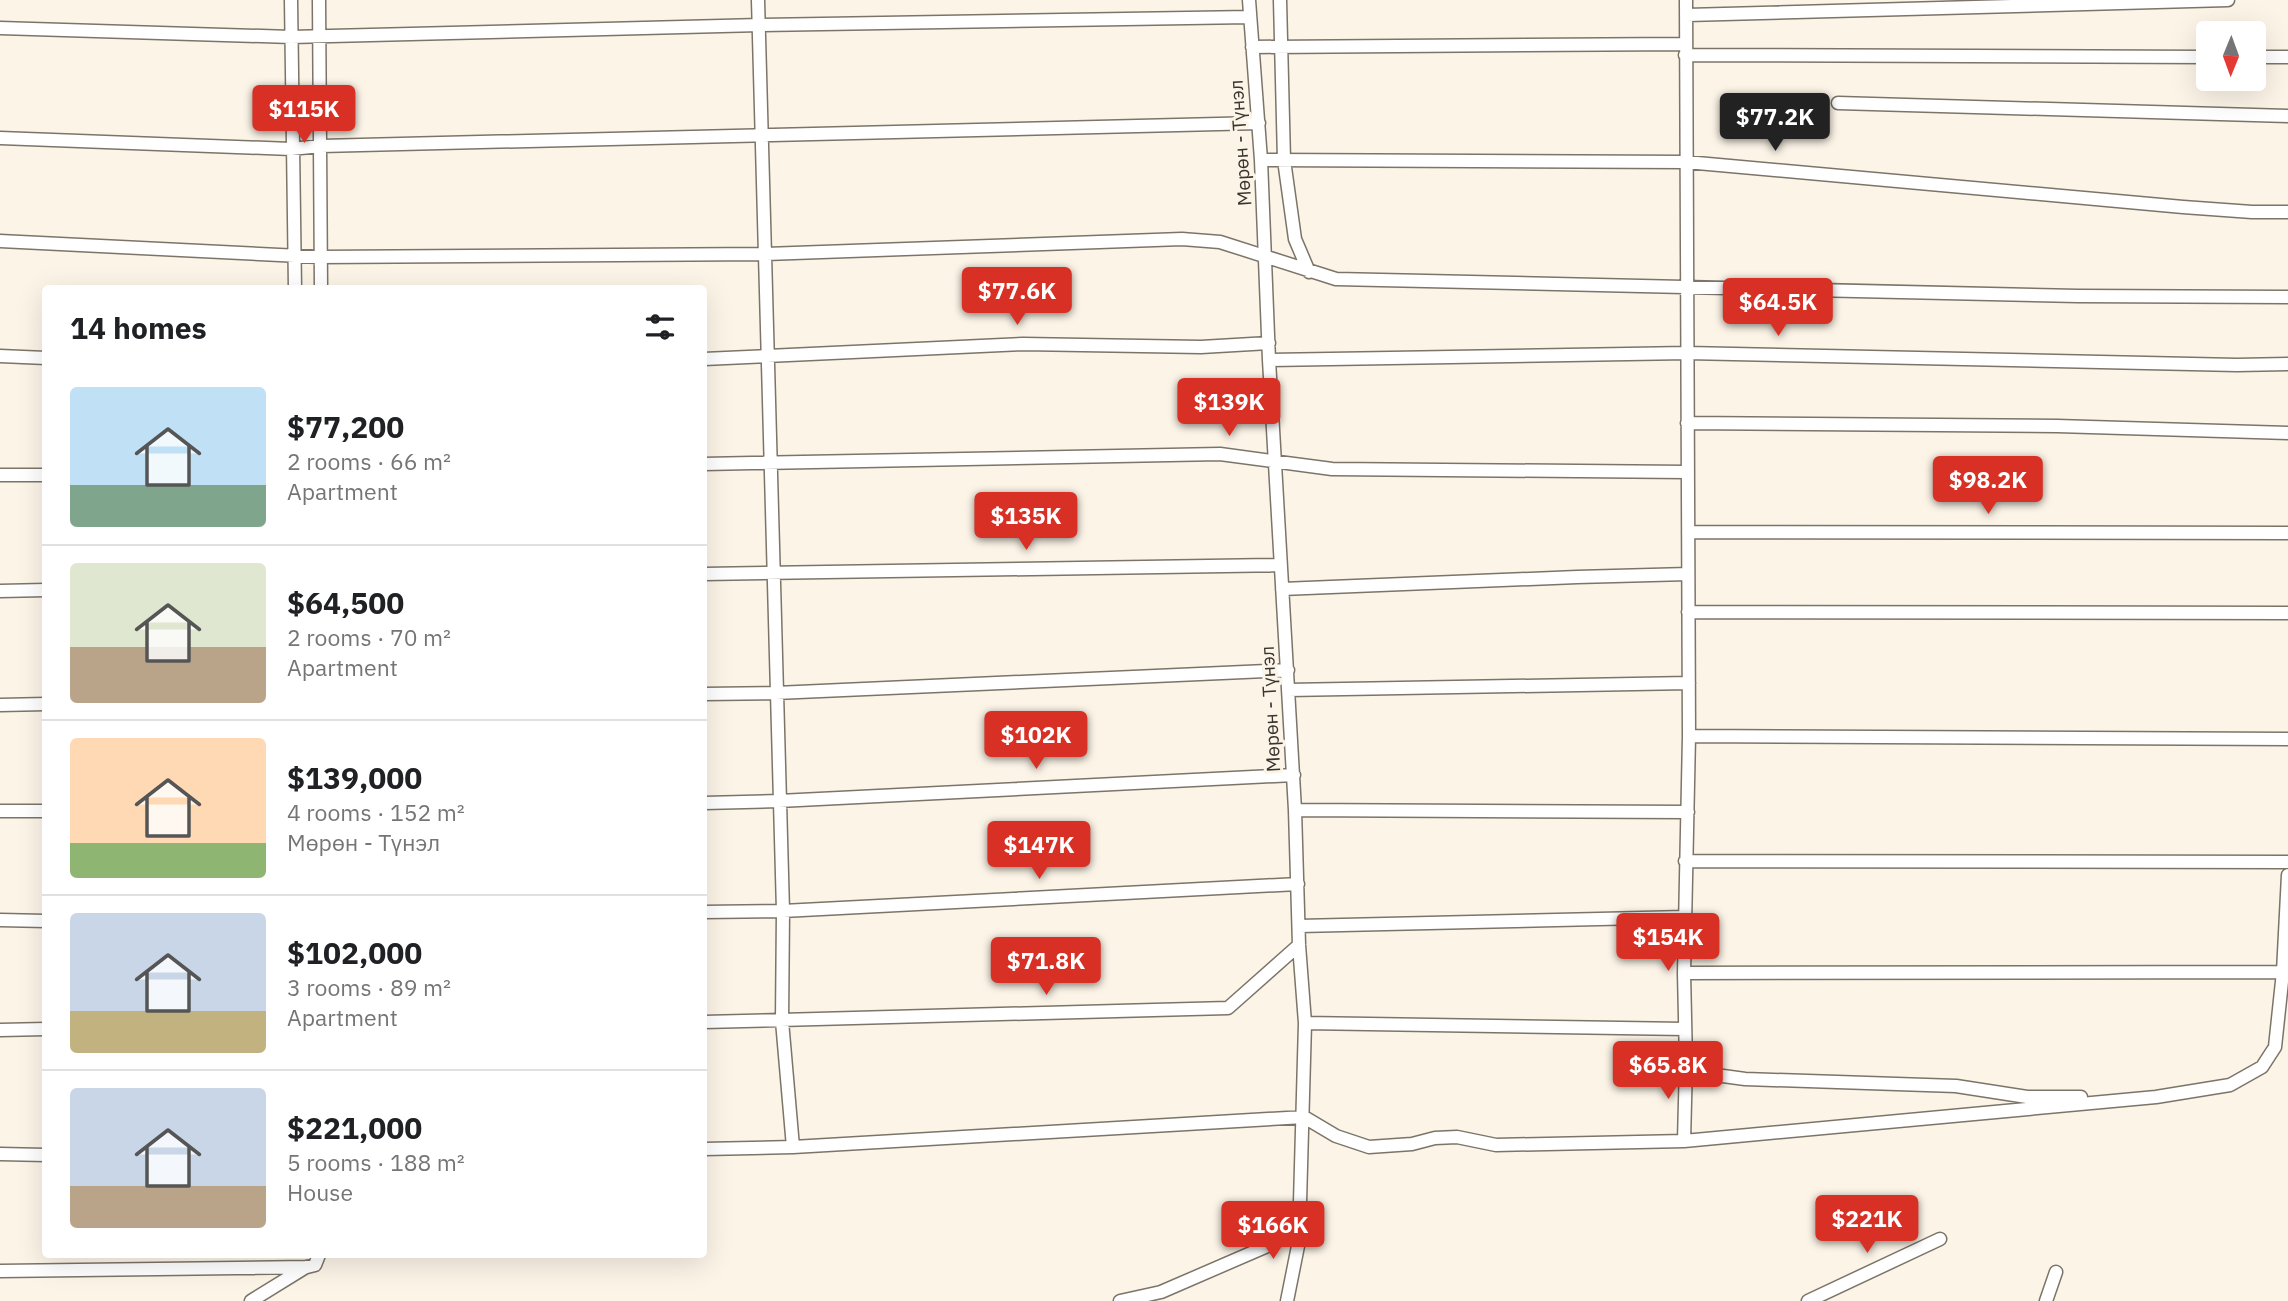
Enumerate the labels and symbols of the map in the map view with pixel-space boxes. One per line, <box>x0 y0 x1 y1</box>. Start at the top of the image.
north arrow <box>2196 21 2266 91</box>
street label: Мөрөн - Түнэл <box>1224 79 1256 207</box>
pin: $115K <box>255 86 353 145</box>
pin: $77.2K <box>1718 94 1832 153</box>
pin: $77.6K <box>960 268 1074 327</box>
pin: $64.5K <box>1721 278 1835 338</box>
pin: $139K <box>1180 378 1278 438</box>
pin: $98.2K <box>1931 456 2045 516</box>
pin: $135K <box>977 492 1075 552</box>
street label: Мөрөн - Түнэл <box>1255 645 1285 773</box>
pin: $102K <box>987 712 1085 771</box>
pin: $147K <box>990 822 1088 881</box>
pin: $154K <box>1619 914 1717 973</box>
pin: $71.8K <box>989 937 1103 997</box>
pin: $65.8K <box>1611 1042 1725 1101</box>
pin: $221K <box>1818 1196 1916 1255</box>
pin: $166K <box>1224 1202 1322 1261</box>

